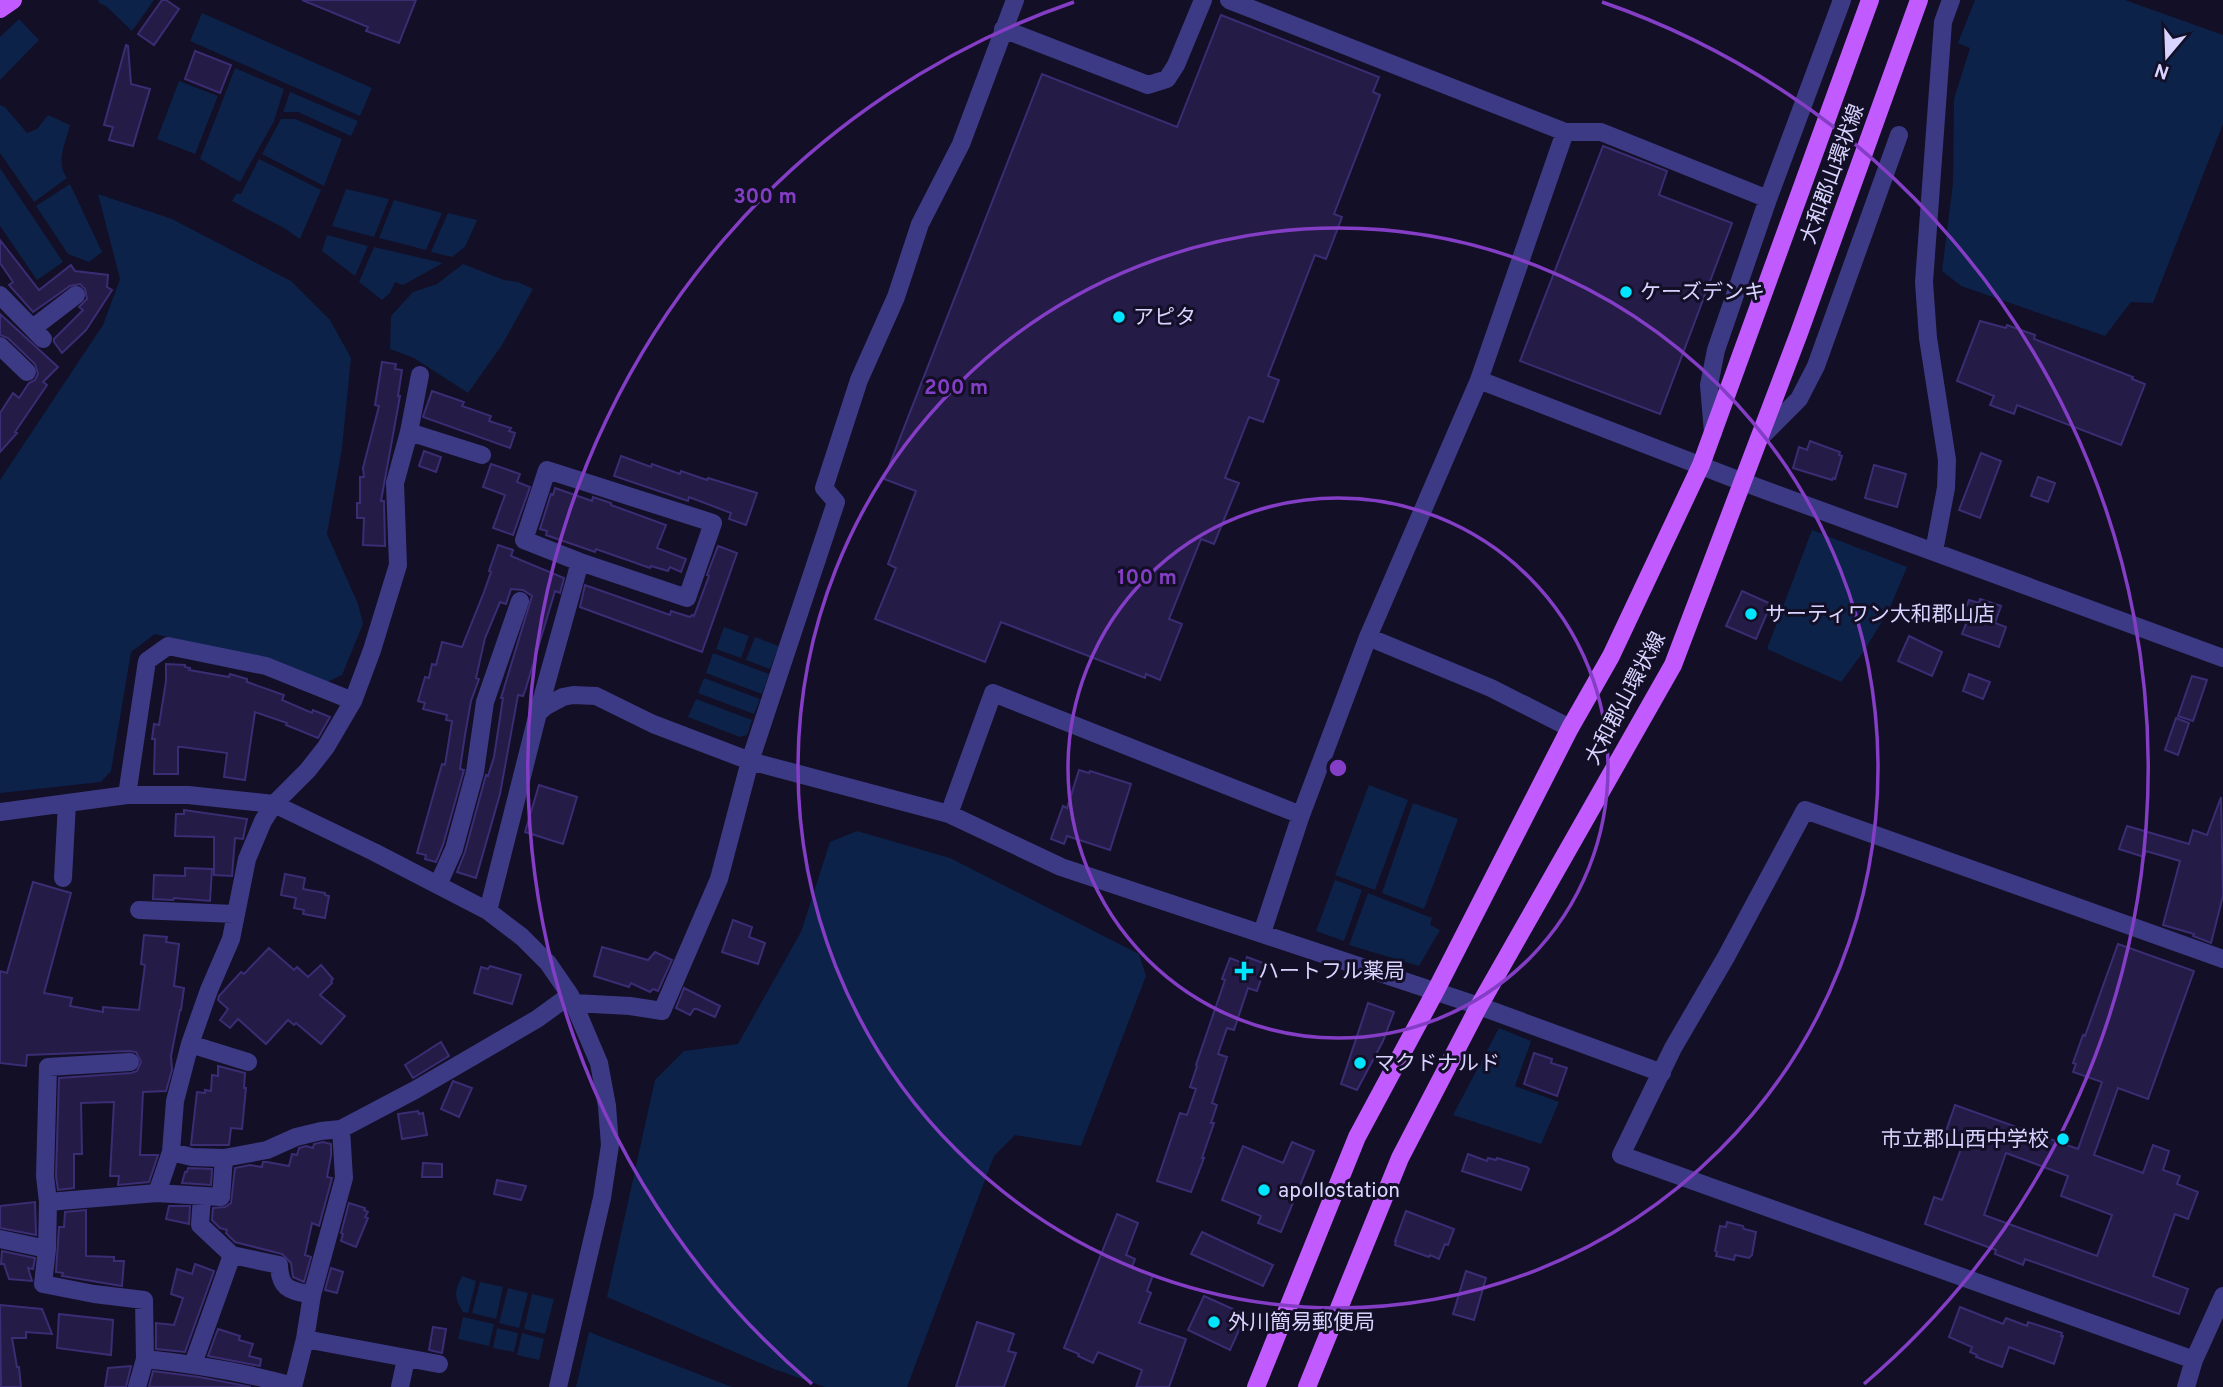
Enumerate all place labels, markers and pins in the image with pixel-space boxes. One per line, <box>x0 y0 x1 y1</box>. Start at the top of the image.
place label: ケーズデンキ <box>1640 280 1765 307</box>
marker: ケーズデンキ <box>1618 284 1634 300</box>
place label: アピタ <box>1133 305 1196 332</box>
marker: アピタ <box>1111 309 1127 325</box>
place label: サーティワン大和郡山店 <box>1765 602 1995 629</box>
marker: サーティワン大和郡山店 <box>1743 606 1759 622</box>
centre of rings <box>1326 756 1350 780</box>
place label: ハートフル薬局 <box>1258 959 1405 986</box>
marker: ハートフル薬局 <box>1236 963 1252 979</box>
place label: マクドナルド <box>1374 1051 1500 1078</box>
marker: マクドナルド <box>1352 1055 1368 1071</box>
place label: 市立郡山西中学校 <box>1881 1127 2049 1154</box>
marker: 市立郡山西中学校 <box>2055 1131 2071 1147</box>
place label: apollostation <box>1278 1178 1400 1205</box>
marker: apollostation <box>1256 1182 1272 1198</box>
place label: 外川簡易郵便局 <box>1228 1310 1375 1337</box>
marker: 外川簡易郵便局 <box>1206 1314 1222 1330</box>

